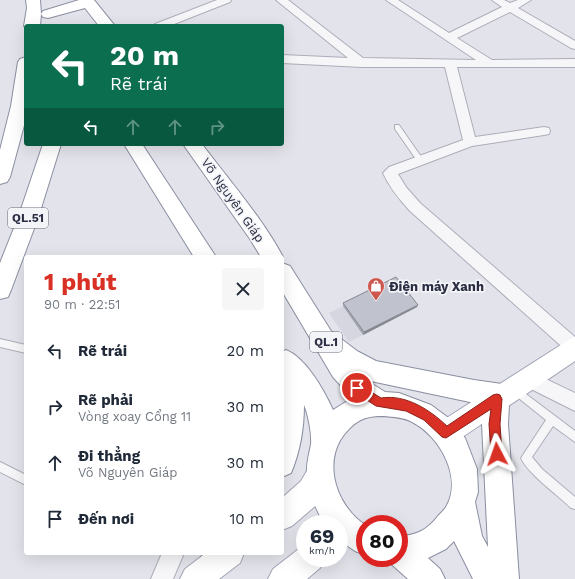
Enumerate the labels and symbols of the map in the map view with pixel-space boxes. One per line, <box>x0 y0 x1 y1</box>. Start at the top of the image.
street label: Võ Nguyên Giáp <box>198 155 268 245</box>
road number: QL.51 <box>8 208 48 228</box>
shop icon: Điện máy Xanh <box>366 276 386 301</box>
place label: Điện máy Xanh <box>389 279 484 294</box>
road number: QL.1 <box>310 332 342 352</box>
pin <box>340 371 374 405</box>
position arrow <box>476 433 518 475</box>
speed limit sign: 80 <box>356 515 408 567</box>

